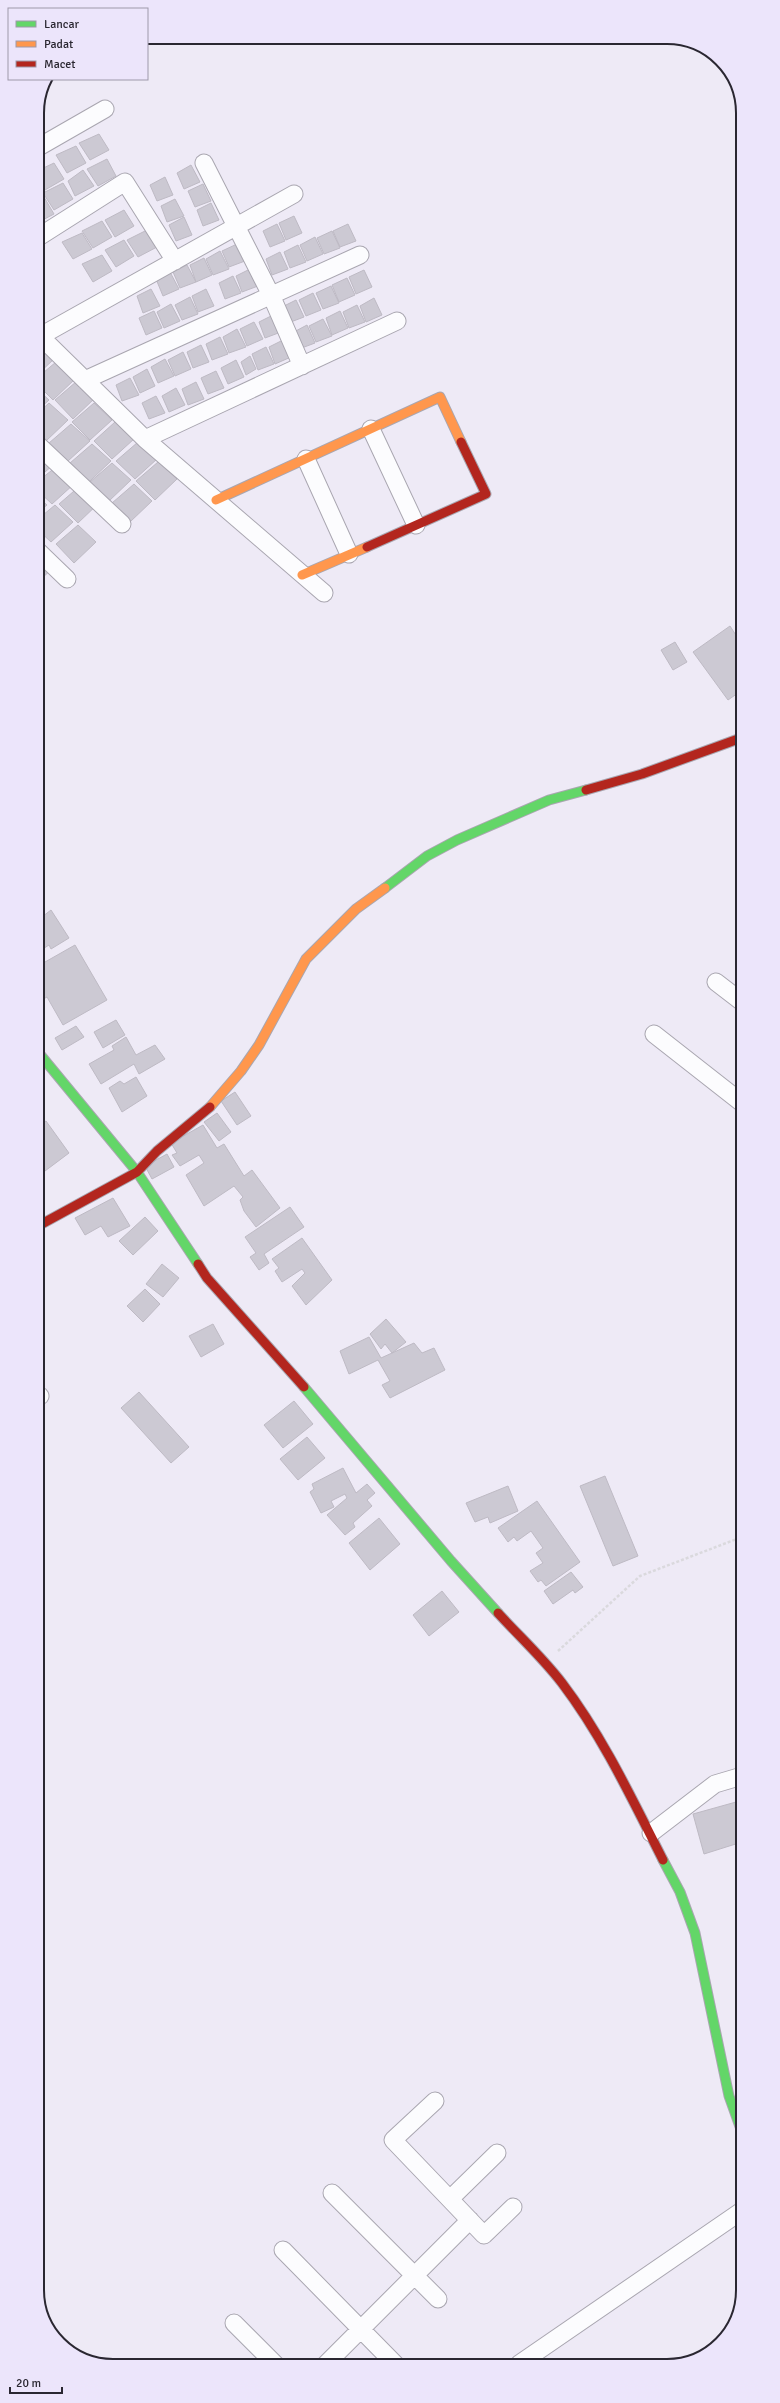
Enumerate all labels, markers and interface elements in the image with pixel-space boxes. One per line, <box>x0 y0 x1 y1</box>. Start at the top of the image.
legend <box>8 8 148 80</box>
text: Lancar <box>44 17 80 32</box>
text: Padat <box>44 37 73 52</box>
text: Macet <box>44 57 76 72</box>
scale bar <box>10 2369 62 2395</box>
text: 20 m <box>16 2376 41 2391</box>

